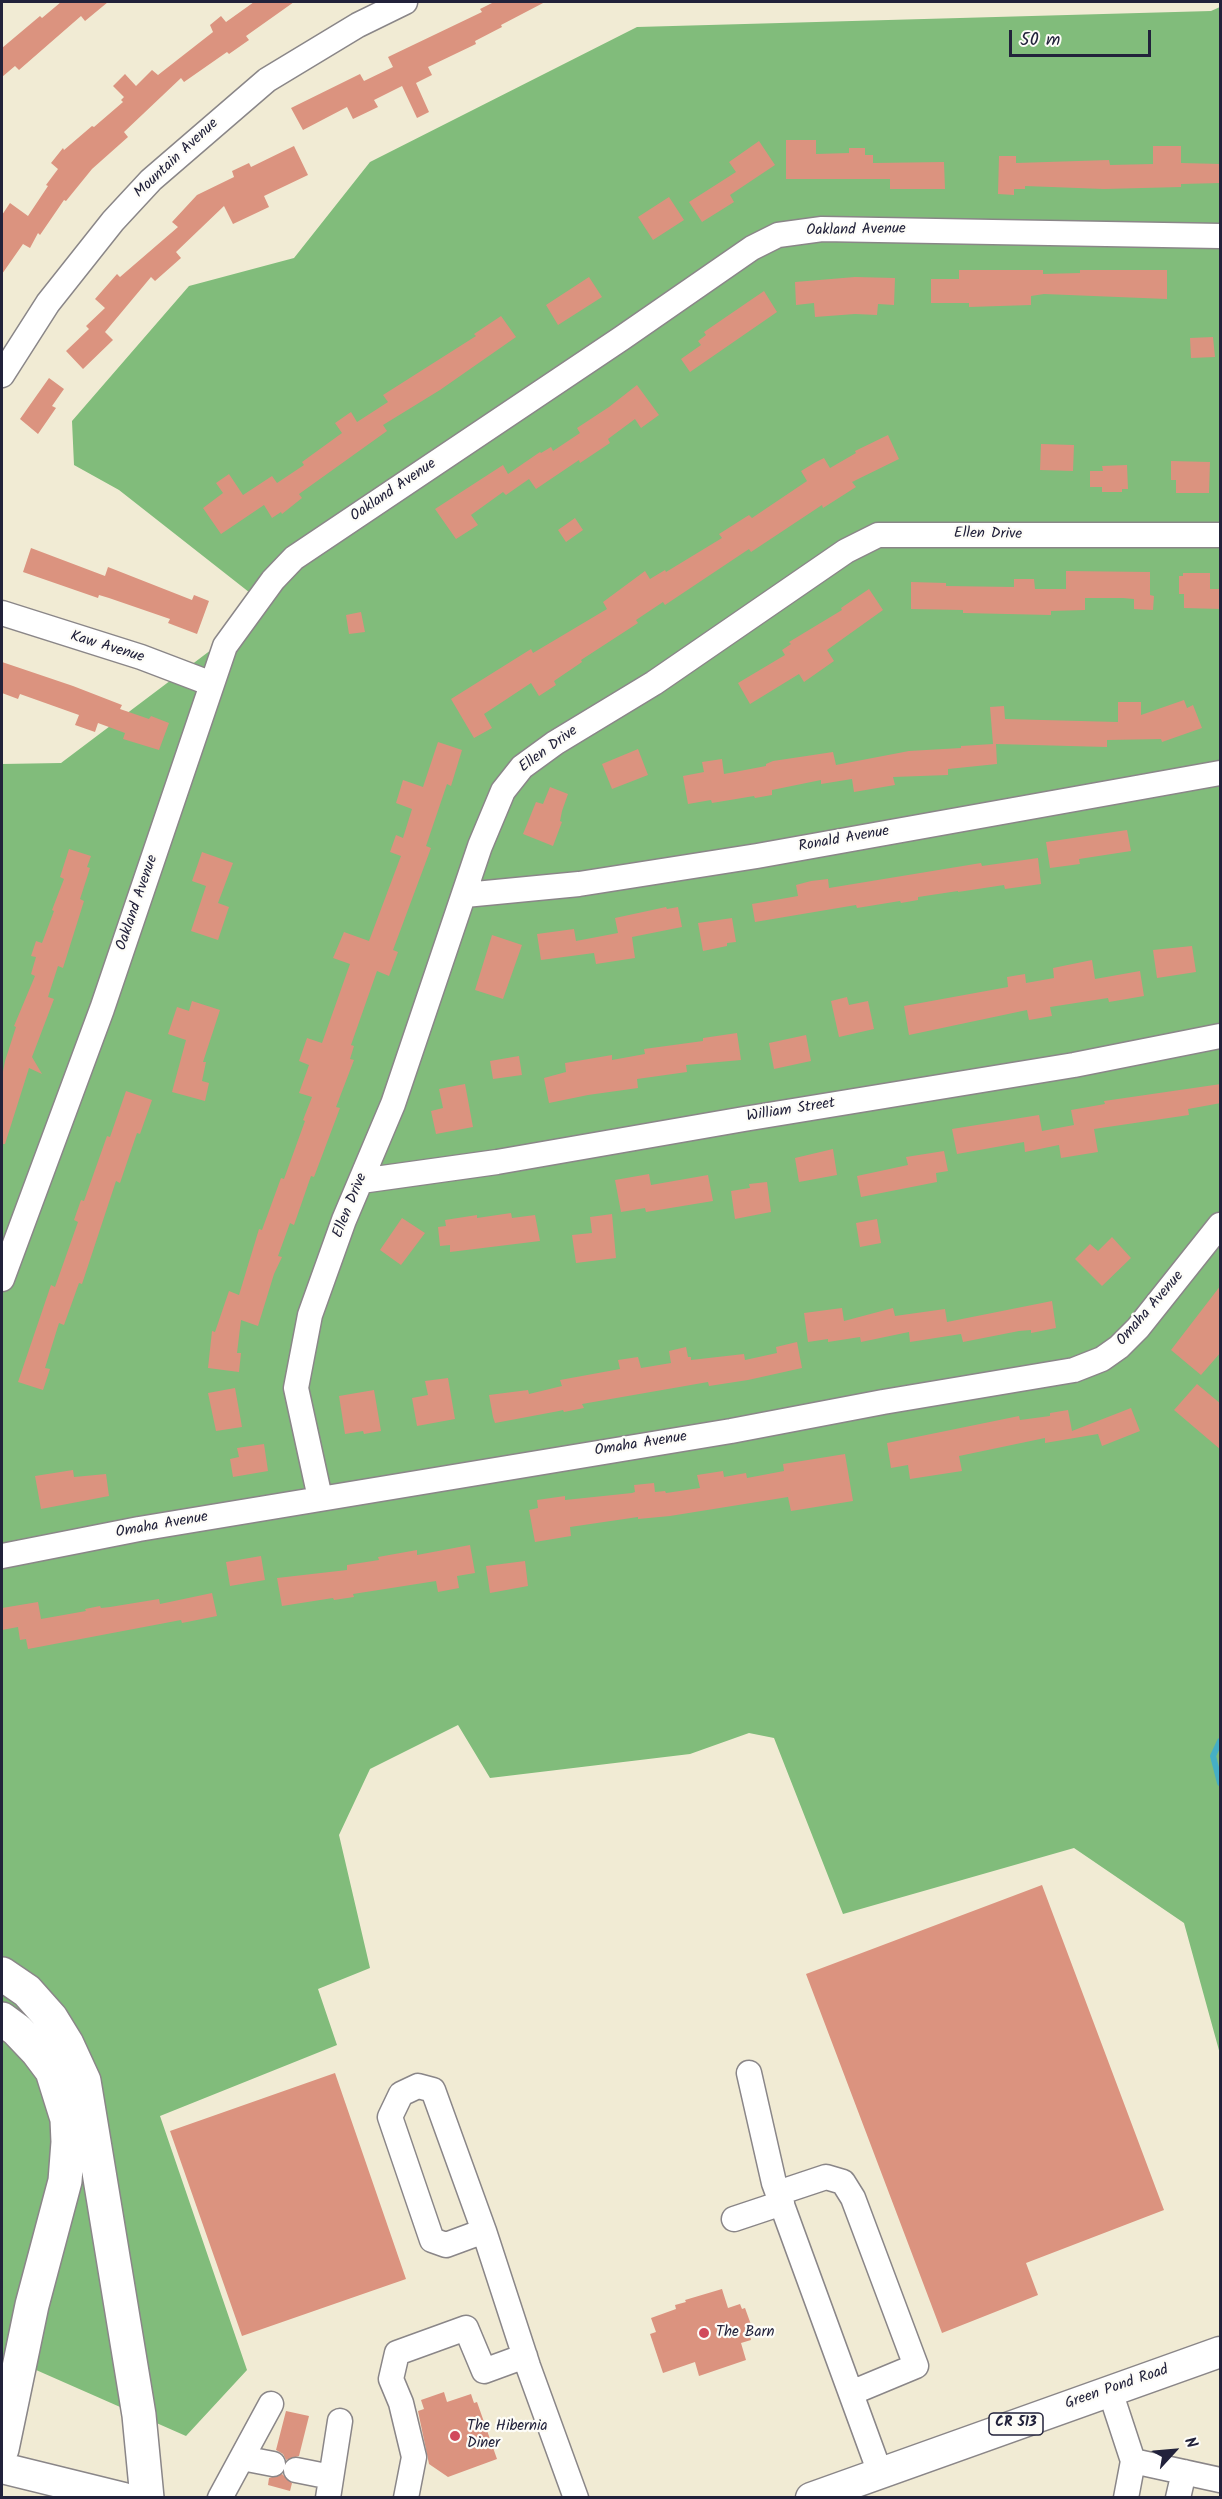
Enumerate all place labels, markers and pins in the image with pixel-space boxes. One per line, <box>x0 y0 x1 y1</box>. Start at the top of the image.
place label: The Barn <box>716 2324 774 2342</box>
marker: The Barn <box>697 2326 711 2340</box>
place label: The Hibernia Diner <box>467 2418 548 2453</box>
marker: The Hibernia Diner <box>448 2429 462 2443</box>

